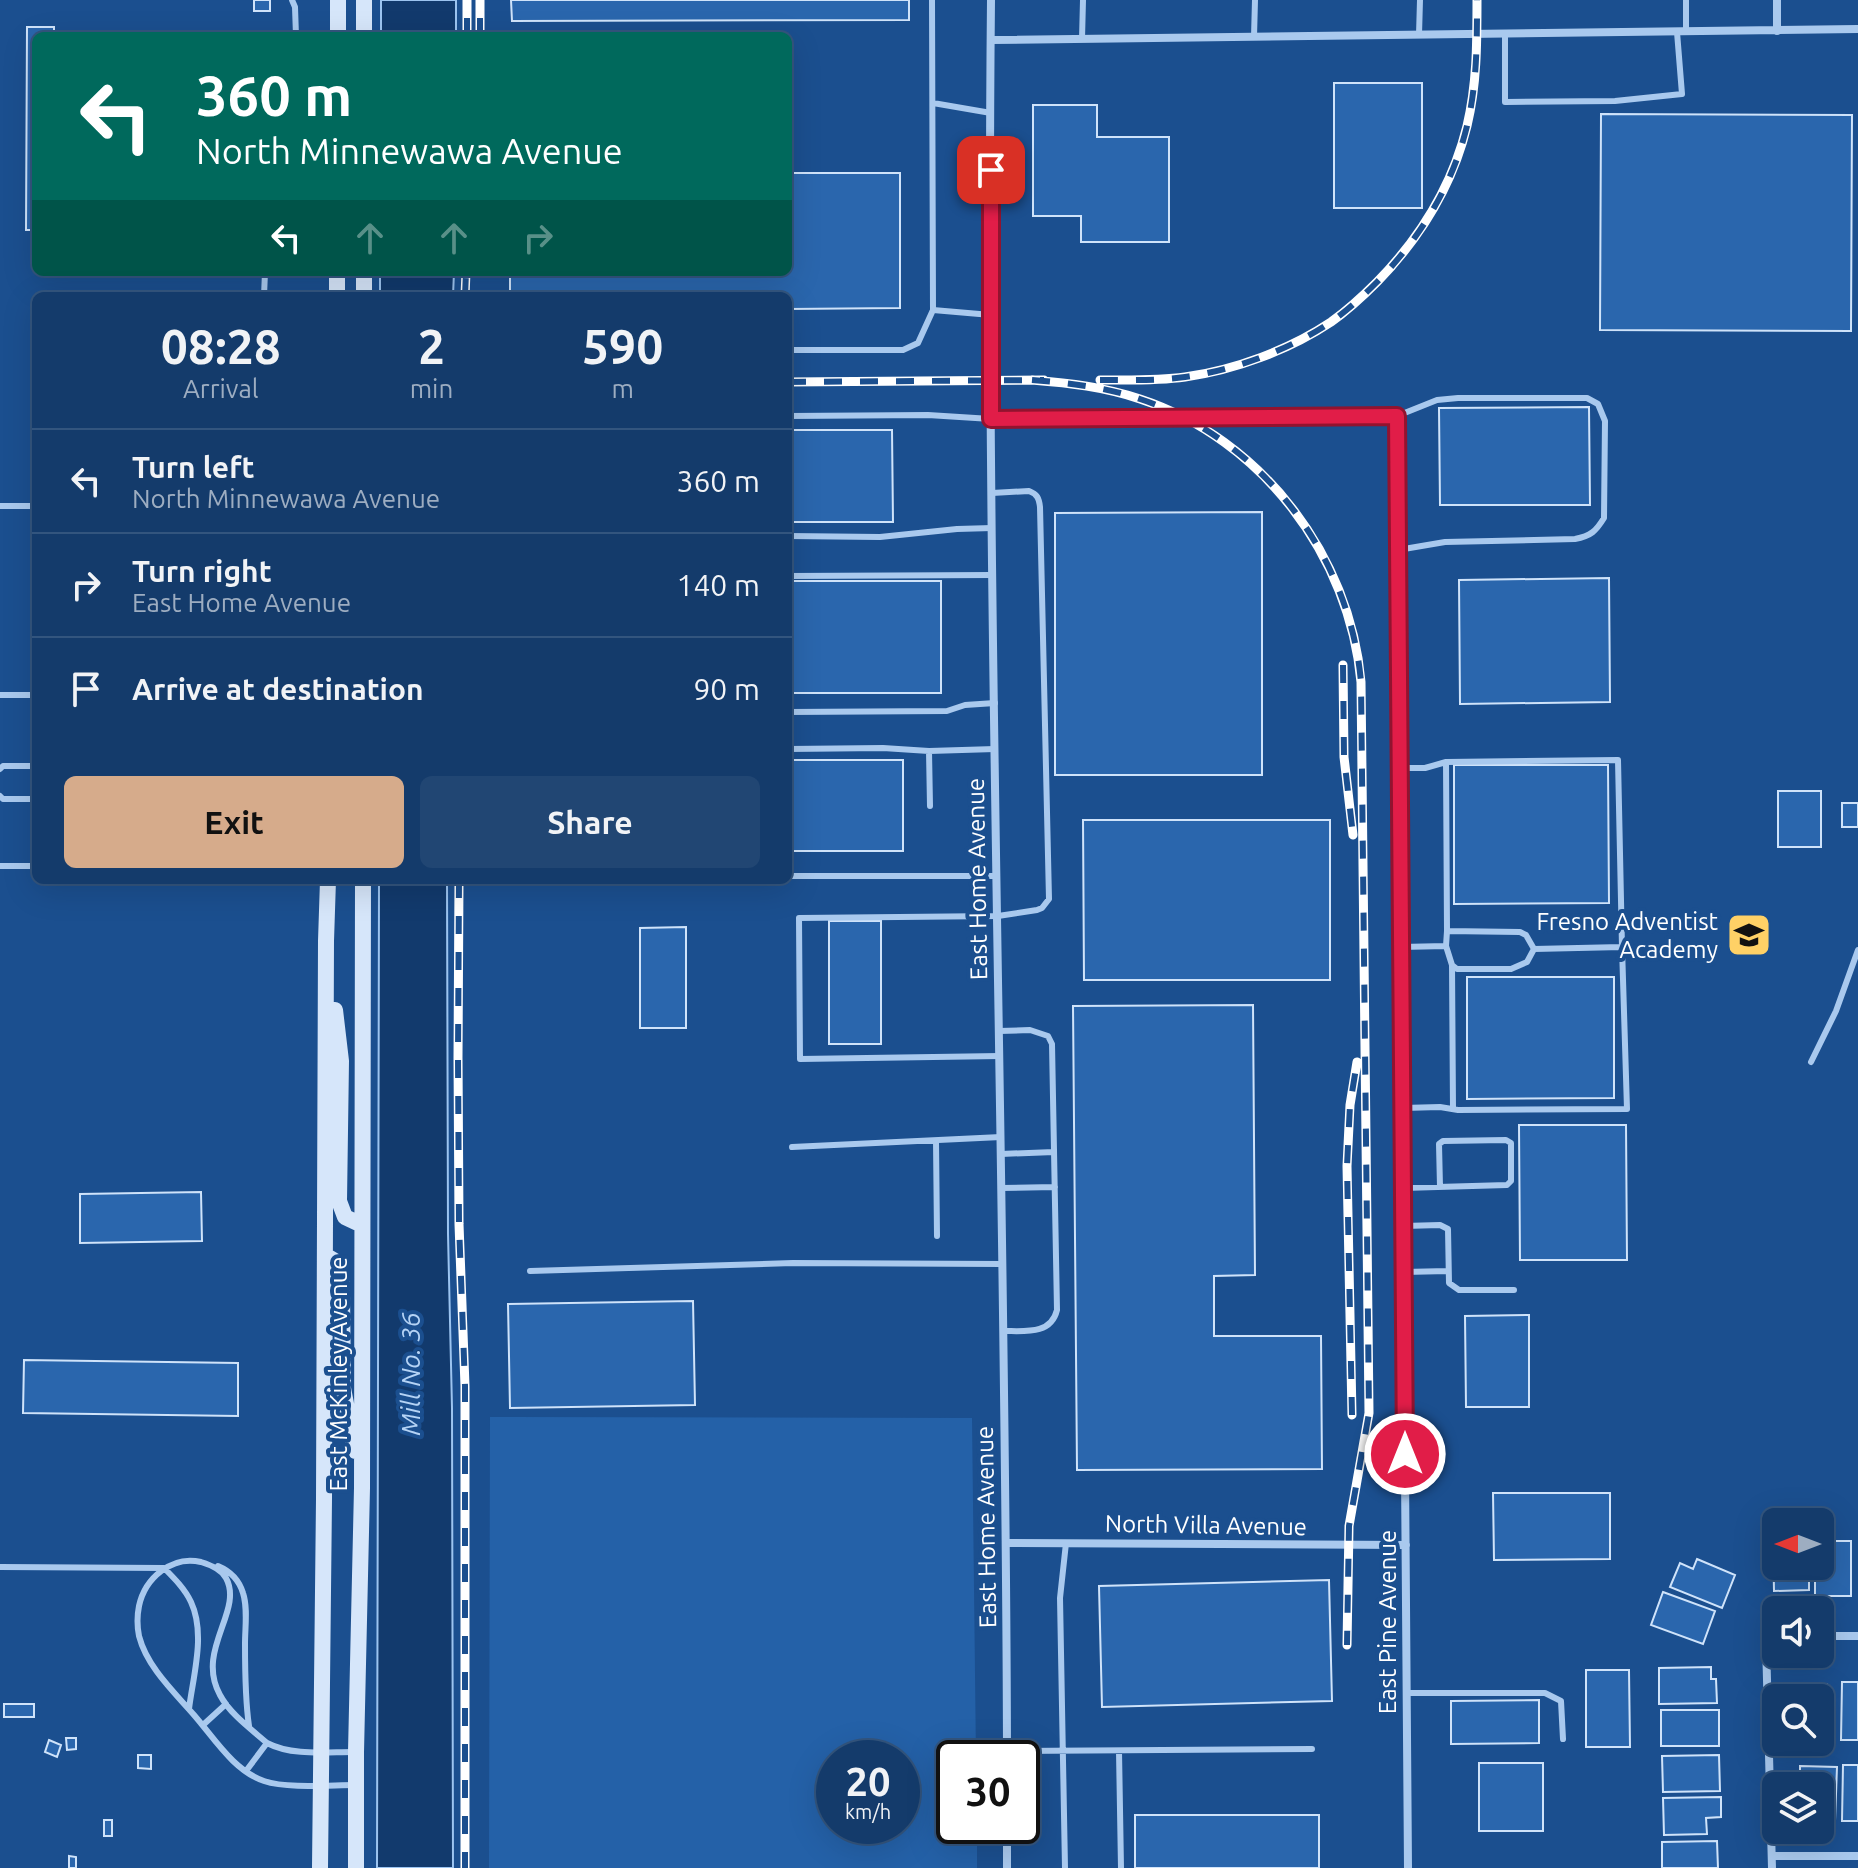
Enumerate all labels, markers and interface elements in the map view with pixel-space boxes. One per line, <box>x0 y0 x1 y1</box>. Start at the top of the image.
icon: left <box>64 64 168 168</box>
text: 360 m <box>196 64 352 127</box>
text: North Minnewawa Avenue <box>196 130 623 171</box>
pin <box>957 136 1025 204</box>
icon: arrive <box>969 148 1013 192</box>
icon: left <box>264 216 308 260</box>
icon: ahead <box>348 216 392 260</box>
icon: ahead <box>432 216 476 260</box>
icon: right <box>516 216 560 260</box>
text: 08:28 <box>161 319 281 373</box>
text: 2 <box>418 319 445 373</box>
text: 590 <box>582 319 663 373</box>
text: Arrival <box>183 374 259 403</box>
text: min <box>410 374 453 403</box>
text: m <box>611 374 634 403</box>
text: Turn left <box>132 450 254 484</box>
icon: left <box>64 459 108 503</box>
text: 360 m <box>676 464 760 498</box>
text: North Minnewawa Avenue <box>132 484 440 513</box>
text: Turn right <box>132 554 272 588</box>
icon: right <box>64 563 108 607</box>
text: 140 m <box>676 568 760 602</box>
text: East Home Avenue <box>132 588 351 617</box>
icon: arrive <box>64 667 108 711</box>
text: Arrive at destination <box>132 672 424 706</box>
text: 90 m <box>693 672 760 706</box>
button: Exit <box>64 776 404 868</box>
button: Share <box>420 776 760 868</box>
street label: East Home Avenue <box>962 778 992 980</box>
place label: Fresno Adventist Academy <box>1536 908 1719 963</box>
school or university icon: Fresno Adventist Academy <box>1725 911 1773 959</box>
street label: East McKinley Avenue <box>325 1256 352 1492</box>
water label: Mill No. 36 <box>396 1312 425 1436</box>
position arrow <box>1363 1412 1447 1496</box>
street label: East Home Avenue <box>971 1426 1001 1628</box>
north arrow <box>1762 1508 1834 1580</box>
map controls <box>1762 1508 1834 1844</box>
street label: North Villa Avenue <box>1105 1510 1307 1540</box>
street label: East Pine Avenue <box>1374 1530 1401 1714</box>
button: sound <box>1762 1596 1834 1668</box>
button: search <box>1762 1684 1834 1756</box>
speed limit sign: 30 <box>936 1740 1040 1844</box>
text: 20 <box>845 1759 891 1804</box>
button: layers <box>1762 1772 1834 1844</box>
text: km/h <box>845 1800 891 1823</box>

